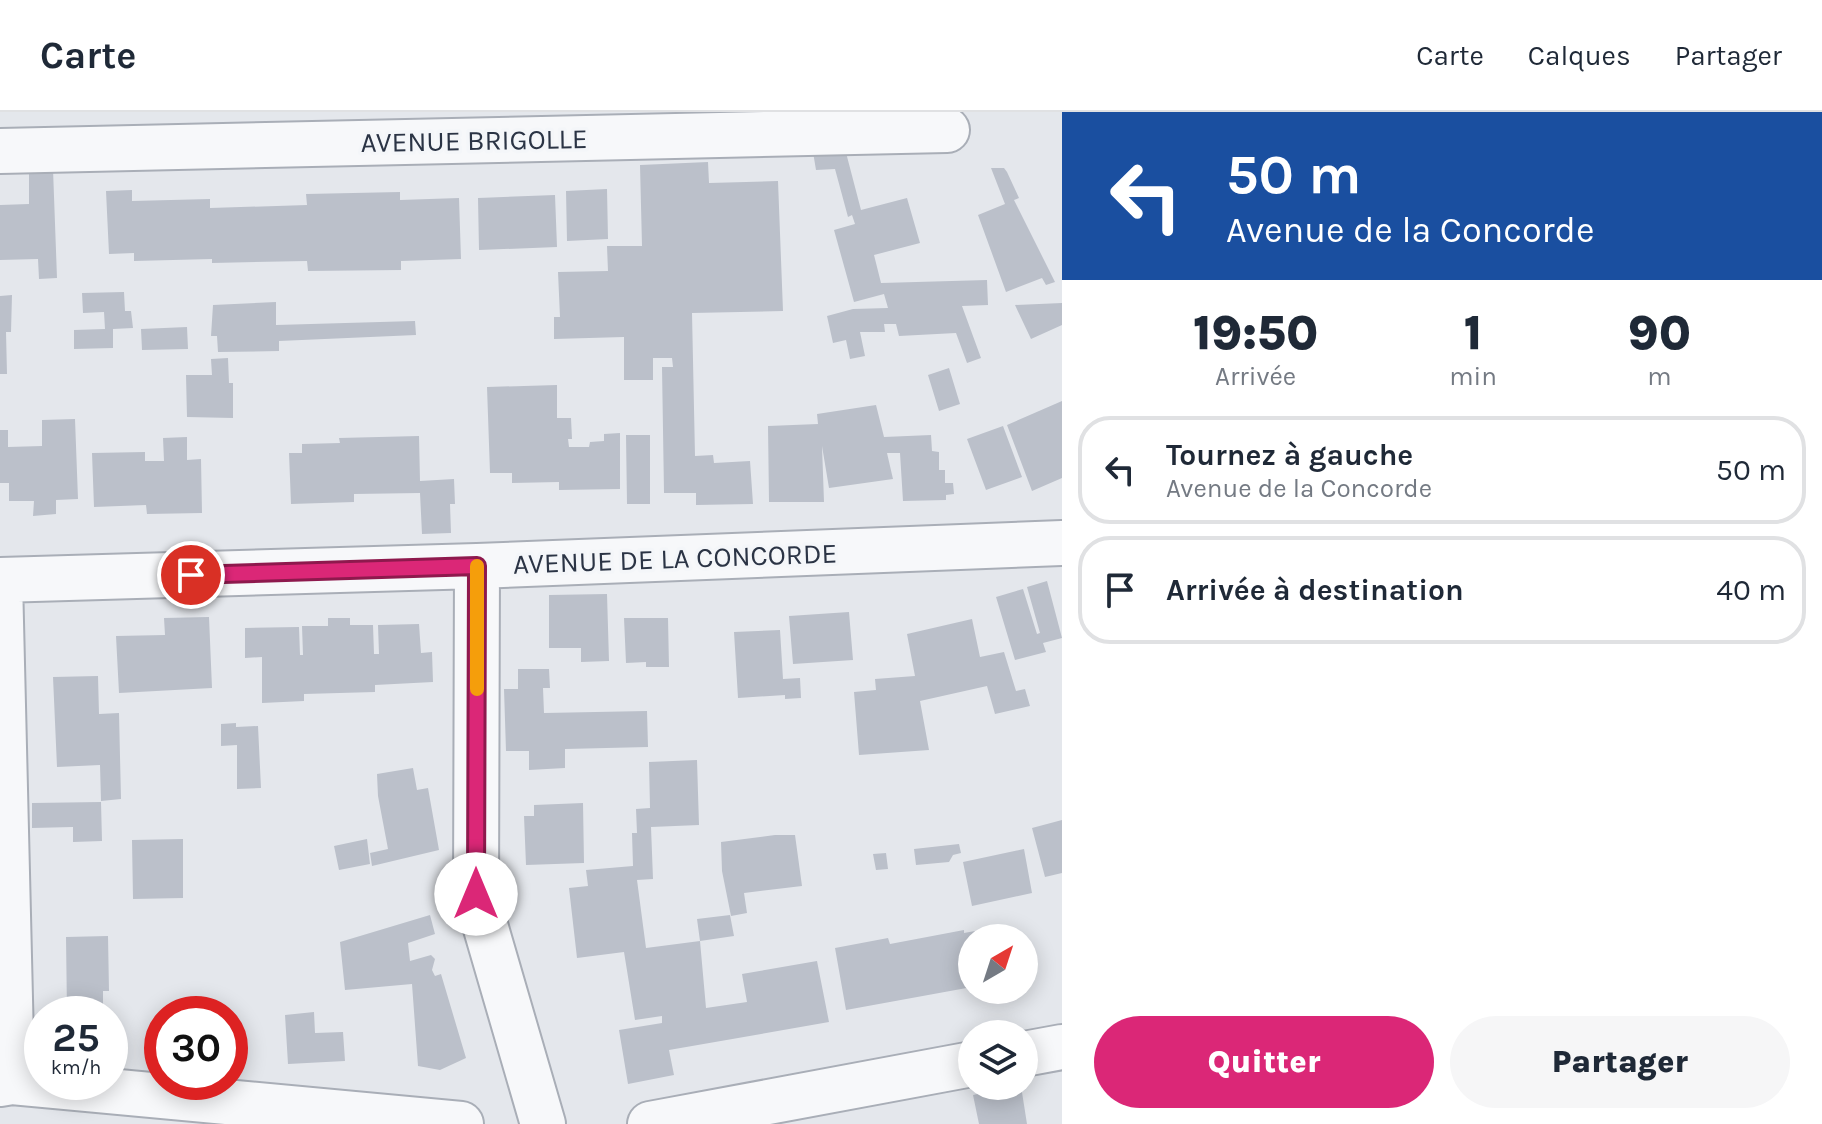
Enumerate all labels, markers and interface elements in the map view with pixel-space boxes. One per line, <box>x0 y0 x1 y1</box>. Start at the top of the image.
text: Carte <box>40 33 136 78</box>
text: Carte <box>1416 39 1484 72</box>
text: Calques <box>1528 39 1631 72</box>
text: Partager <box>1675 39 1782 72</box>
street label: AVENUE BRIGOLLE <box>360 122 588 159</box>
text: 50 m <box>1226 142 1361 207</box>
icon: left <box>1094 144 1198 248</box>
text: Avenue de la Concorde <box>1226 209 1594 251</box>
text: 19:50 <box>1193 305 1318 361</box>
text: 1 <box>1464 305 1482 361</box>
text: 90 <box>1628 305 1691 361</box>
text: Arrivée <box>1215 361 1296 392</box>
text: min <box>1449 361 1497 392</box>
text: m <box>1647 361 1672 392</box>
text: Tournez à gauche <box>1166 437 1413 473</box>
icon: left <box>1098 448 1142 492</box>
text: 50 m <box>1716 452 1786 488</box>
text: Avenue de la Concorde <box>1166 473 1432 504</box>
street label: AVENUE DE LA CONCORDE <box>512 536 838 581</box>
pin <box>157 541 225 609</box>
icon: arrive <box>169 553 213 597</box>
icon: arrive <box>1098 568 1142 612</box>
text: Arrivée à destination <box>1166 572 1464 608</box>
text: 40 m <box>1716 572 1786 608</box>
position arrow <box>434 852 518 936</box>
north arrow <box>958 924 1038 1004</box>
map controls <box>958 924 1038 1100</box>
speed limit sign: 30 <box>144 996 248 1100</box>
text: 25 <box>52 1014 100 1061</box>
button: Quitter <box>1094 1016 1434 1108</box>
button: Partager <box>1450 1016 1790 1108</box>
button: layers <box>958 1020 1038 1100</box>
text: km/h <box>51 1056 101 1079</box>

